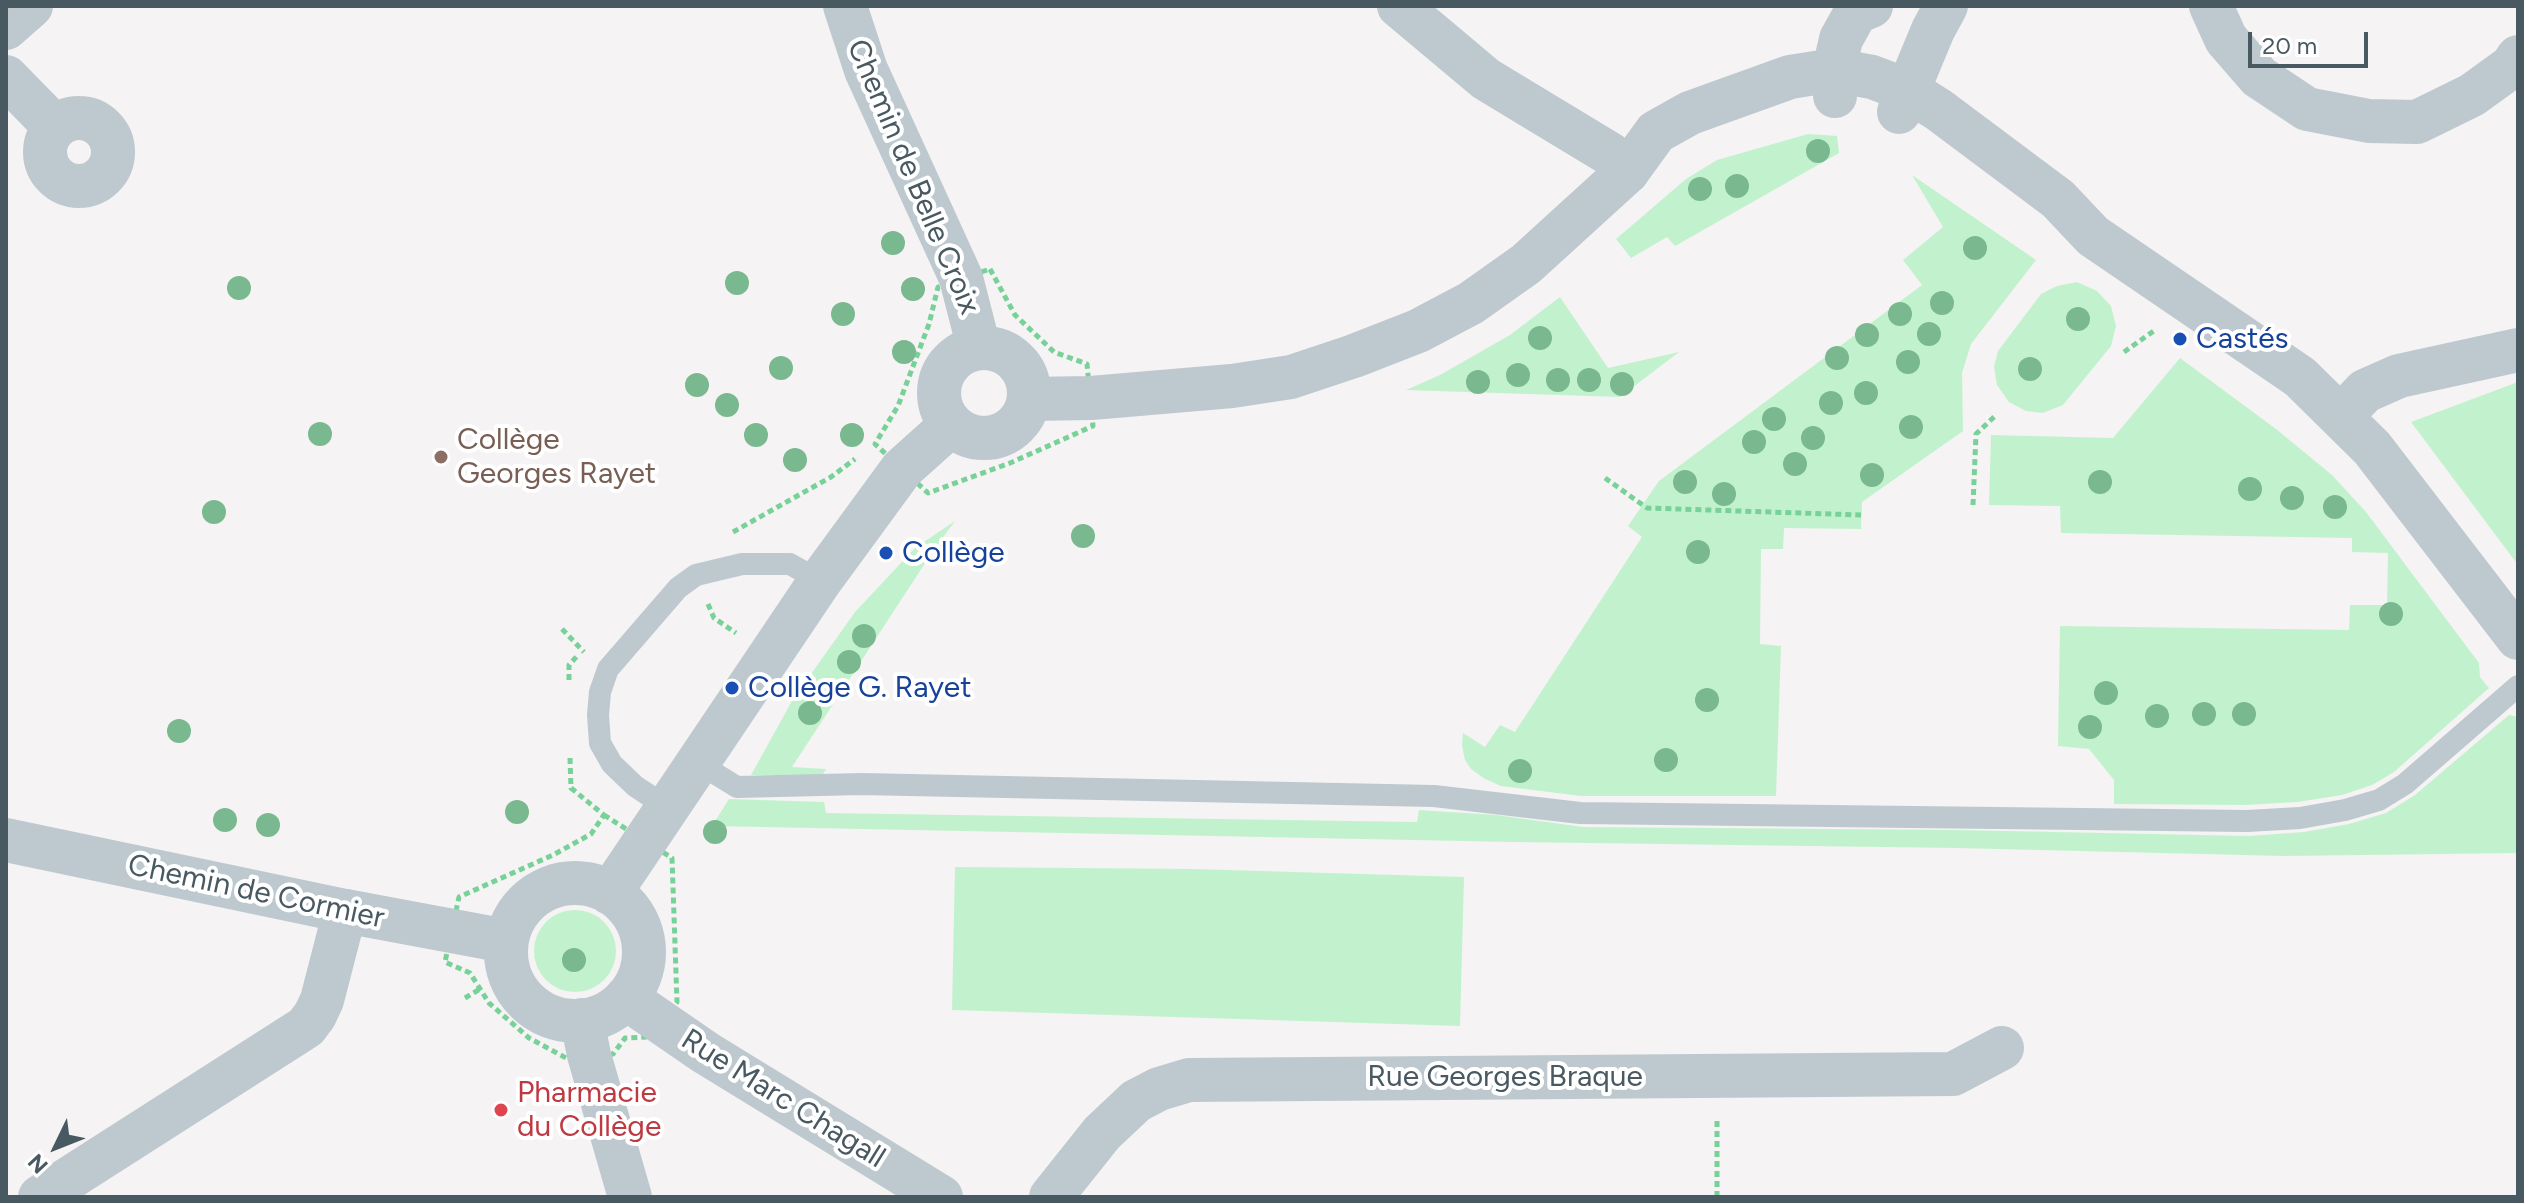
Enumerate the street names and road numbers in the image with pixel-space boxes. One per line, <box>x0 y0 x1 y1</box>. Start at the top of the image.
street label: Chemin de Belle Croix <box>839 34 987 320</box>
street label: Chemin de Cormier <box>125 847 387 937</box>
street label: Rue Marc Chagall <box>674 1022 892 1176</box>
street label: Rue Georges Braque <box>1367 1059 1643 1095</box>

